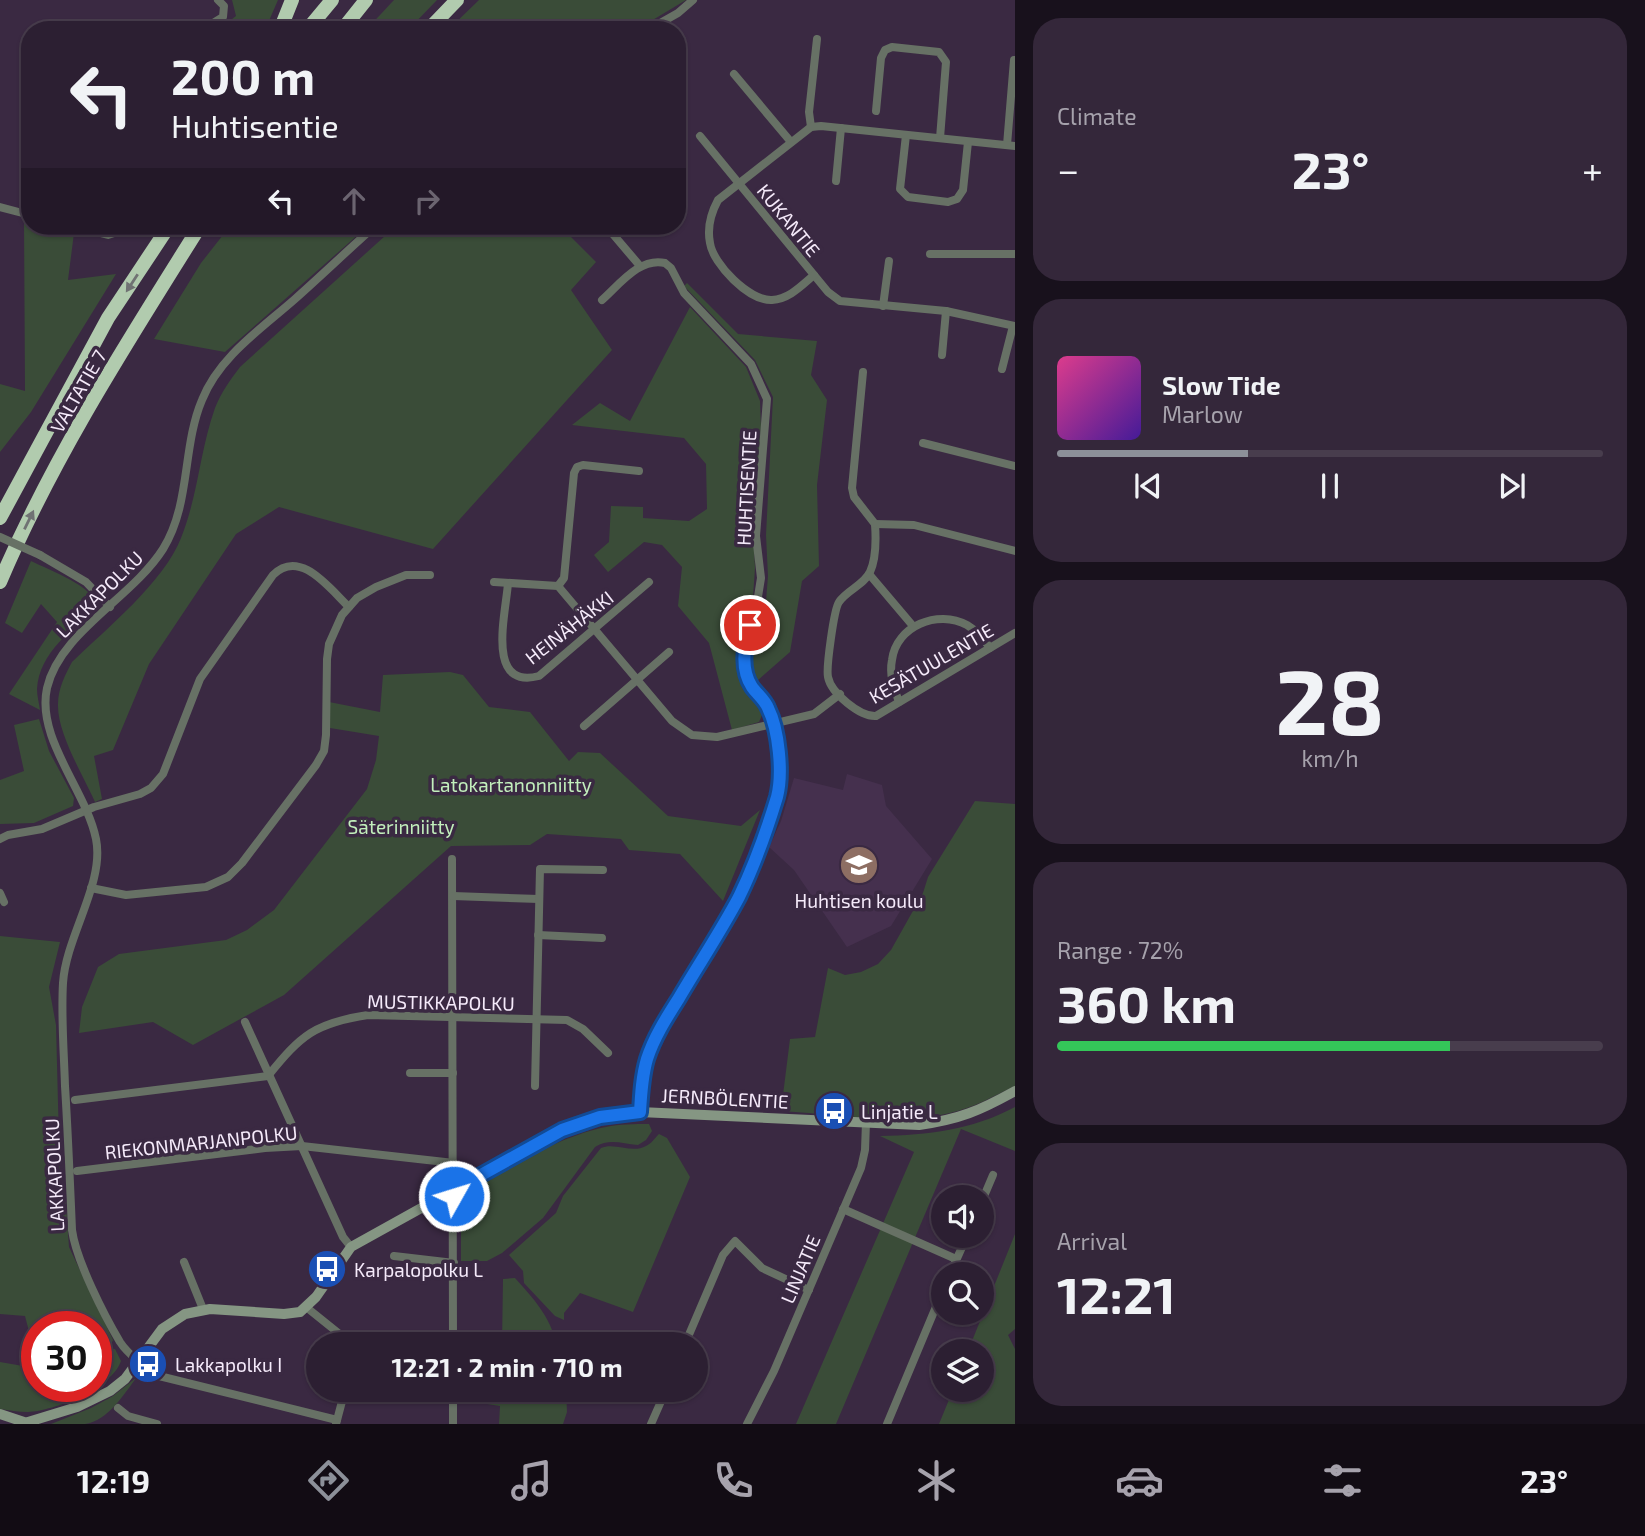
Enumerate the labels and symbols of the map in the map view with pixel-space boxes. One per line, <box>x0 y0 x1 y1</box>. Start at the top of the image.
street label: KUKANTIE <box>753 179 825 261</box>
one-way arrow <box>125 273 138 293</box>
street label: VALTATIE 7 <box>45 345 111 436</box>
street label: HUHTISENTIE <box>731 430 761 546</box>
one-way arrow <box>24 510 35 530</box>
street label: LAKKAPOLKU <box>51 546 147 642</box>
street label: HEINÄHÄKKI <box>520 585 618 669</box>
pin <box>720 595 780 655</box>
street label: KESÄTUULENTIE <box>865 618 997 708</box>
park label: Latokartanonniitty <box>430 773 592 796</box>
park label: Säterinniitty <box>348 815 454 838</box>
school or university icon: Huhtisen koulu <box>838 844 880 886</box>
place label: Huhtisen koulu <box>794 889 924 912</box>
street label: MUSTIKKAPOLKU <box>367 989 515 1015</box>
street label: JERNBÖLENTIE <box>661 1083 789 1113</box>
bus stop icon: Linjatie L <box>813 1090 855 1132</box>
place label: Linjatie L <box>861 1100 938 1123</box>
street label: LAKKAPOLKU <box>40 1118 68 1232</box>
street label: RIEKONMARJANPOLKU <box>103 1120 299 1164</box>
position arrow <box>417 1159 491 1233</box>
street label: LINJATIE <box>775 1231 825 1307</box>
bus stop icon: Karpalopolku L <box>306 1248 348 1290</box>
place label: Karpalopolku L <box>354 1258 483 1281</box>
speed limit sign: 30 <box>21 1311 112 1402</box>
bus stop icon: Lakkapolku I <box>127 1343 169 1385</box>
place label: Lakkapolku I <box>175 1353 282 1376</box>

